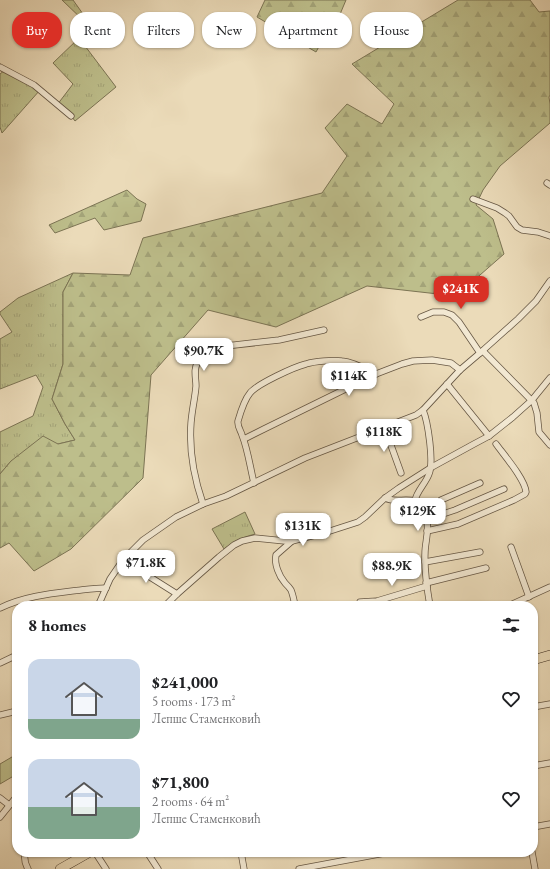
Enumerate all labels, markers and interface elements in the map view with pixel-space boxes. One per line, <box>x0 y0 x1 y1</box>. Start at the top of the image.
chip: Buy <box>12 12 62 48</box>
chip: Rent <box>70 12 125 48</box>
chip: Filters <box>133 12 194 48</box>
chip: New <box>202 12 256 48</box>
chip: Apartment <box>264 12 352 48</box>
chip: House <box>360 12 423 48</box>
pin: $241K <box>433 276 489 310</box>
text: $241K <box>443 280 479 297</box>
pin: $90.7K <box>171 338 237 372</box>
text: $90.7K <box>184 342 224 359</box>
pin: $114K <box>321 363 377 397</box>
text: $114K <box>331 367 367 384</box>
pin: $118K <box>356 419 412 453</box>
text: $118K <box>366 423 402 440</box>
pin: $129K <box>390 498 446 532</box>
text: $129K <box>400 502 436 519</box>
pin: $131K <box>275 513 331 547</box>
text: $131K <box>285 517 321 534</box>
pin: $71.8K <box>113 550 179 584</box>
pin: $88.9K <box>359 553 425 587</box>
text: $71.8K <box>126 554 166 571</box>
text: $88.9K <box>372 557 412 574</box>
text: 8 homes <box>28 614 86 636</box>
icon: filters <box>500 614 522 636</box>
text: $241,000 <box>152 671 218 693</box>
icon: home <box>60 675 108 723</box>
icon: heart <box>500 688 522 710</box>
text: 5 rooms · 173 m² <box>152 693 236 710</box>
text: Лепше Стаменковић <box>152 710 261 727</box>
text: $71,800 <box>152 771 209 793</box>
icon: home <box>60 775 108 823</box>
icon: heart <box>500 788 522 810</box>
text: 2 rooms · 64 m² <box>152 793 229 810</box>
text: Лепше Стаменковић <box>152 810 261 827</box>

